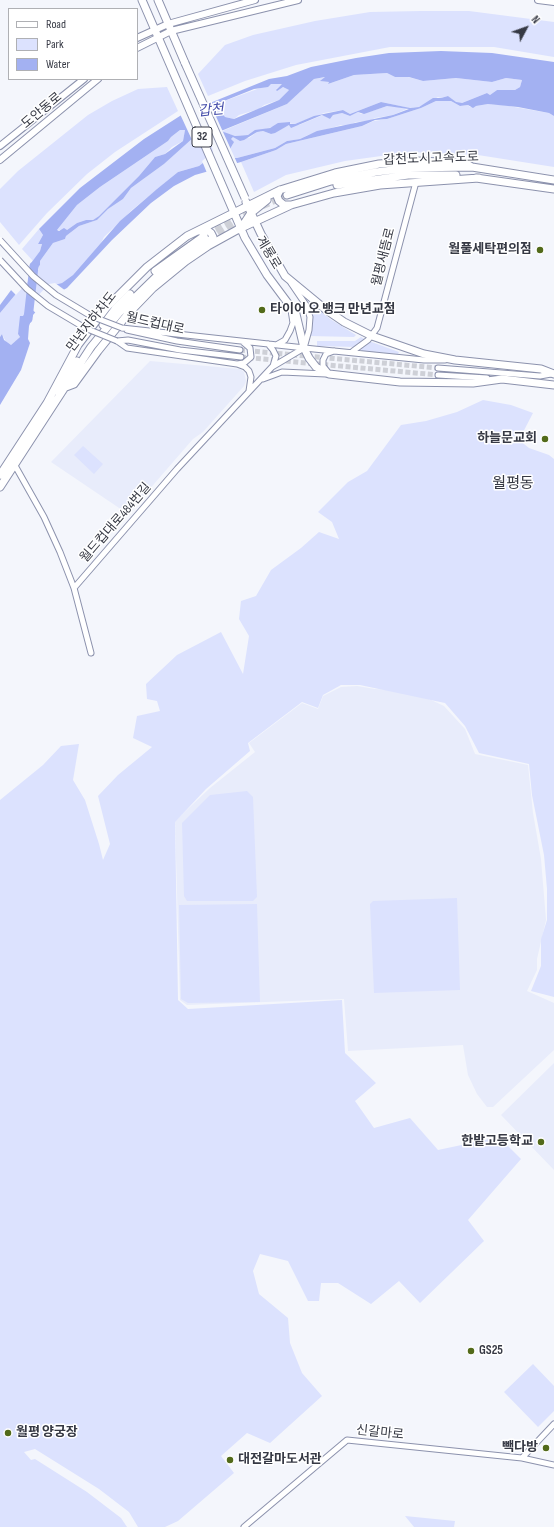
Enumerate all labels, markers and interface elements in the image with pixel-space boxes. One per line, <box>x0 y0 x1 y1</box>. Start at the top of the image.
legend <box>8 8 138 80</box>
north arrow <box>506 8 546 48</box>
text: N <box>529 13 542 26</box>
text: Road <box>46 17 66 32</box>
text: Park <box>46 37 64 52</box>
text: Water <box>46 57 70 72</box>
street label: 도안동로 <box>19 90 65 132</box>
water label: 갑천 <box>197 101 225 121</box>
road number: 32 <box>192 127 212 147</box>
street label: 갑천도시고속도로 <box>383 150 479 168</box>
street label: 월평새뜸로 <box>369 226 399 288</box>
street label: 계룡로 <box>252 234 284 272</box>
place label: 월풀세탁편의점 <box>448 242 532 258</box>
marker: 월풀세탁편의점 <box>535 245 545 255</box>
street label: 만년지하차도 <box>64 289 120 355</box>
place label: 타이어 오 뱅크 만년교점 <box>270 302 396 318</box>
marker: 타이어 오 뱅크 만년교점 <box>257 305 267 315</box>
street label: 월드컵대로 <box>124 310 186 338</box>
place label: 하늘문교회 <box>477 431 537 447</box>
marker: 하늘문교회 <box>540 434 550 444</box>
district label: 월평동 <box>492 475 534 493</box>
street label: 월드컵대로484번길 <box>77 480 155 566</box>
place label: 한밭고등학교 <box>461 1134 533 1150</box>
marker: 한밭고등학교 <box>536 1137 546 1147</box>
place label: GS25 <box>479 1343 503 1359</box>
marker: GS25 <box>466 1346 476 1356</box>
street label: 신갈마로 <box>355 1423 405 1443</box>
place label: 월평 양궁장 <box>16 1425 78 1441</box>
marker: 월평 양궁장 <box>3 1428 13 1438</box>
place label: 빽다방 <box>502 1440 538 1456</box>
marker: 빽다방 <box>541 1443 551 1453</box>
place label: 대전갈마도서관 <box>238 1452 322 1468</box>
marker: 대전갈마도서관 <box>225 1455 235 1465</box>

